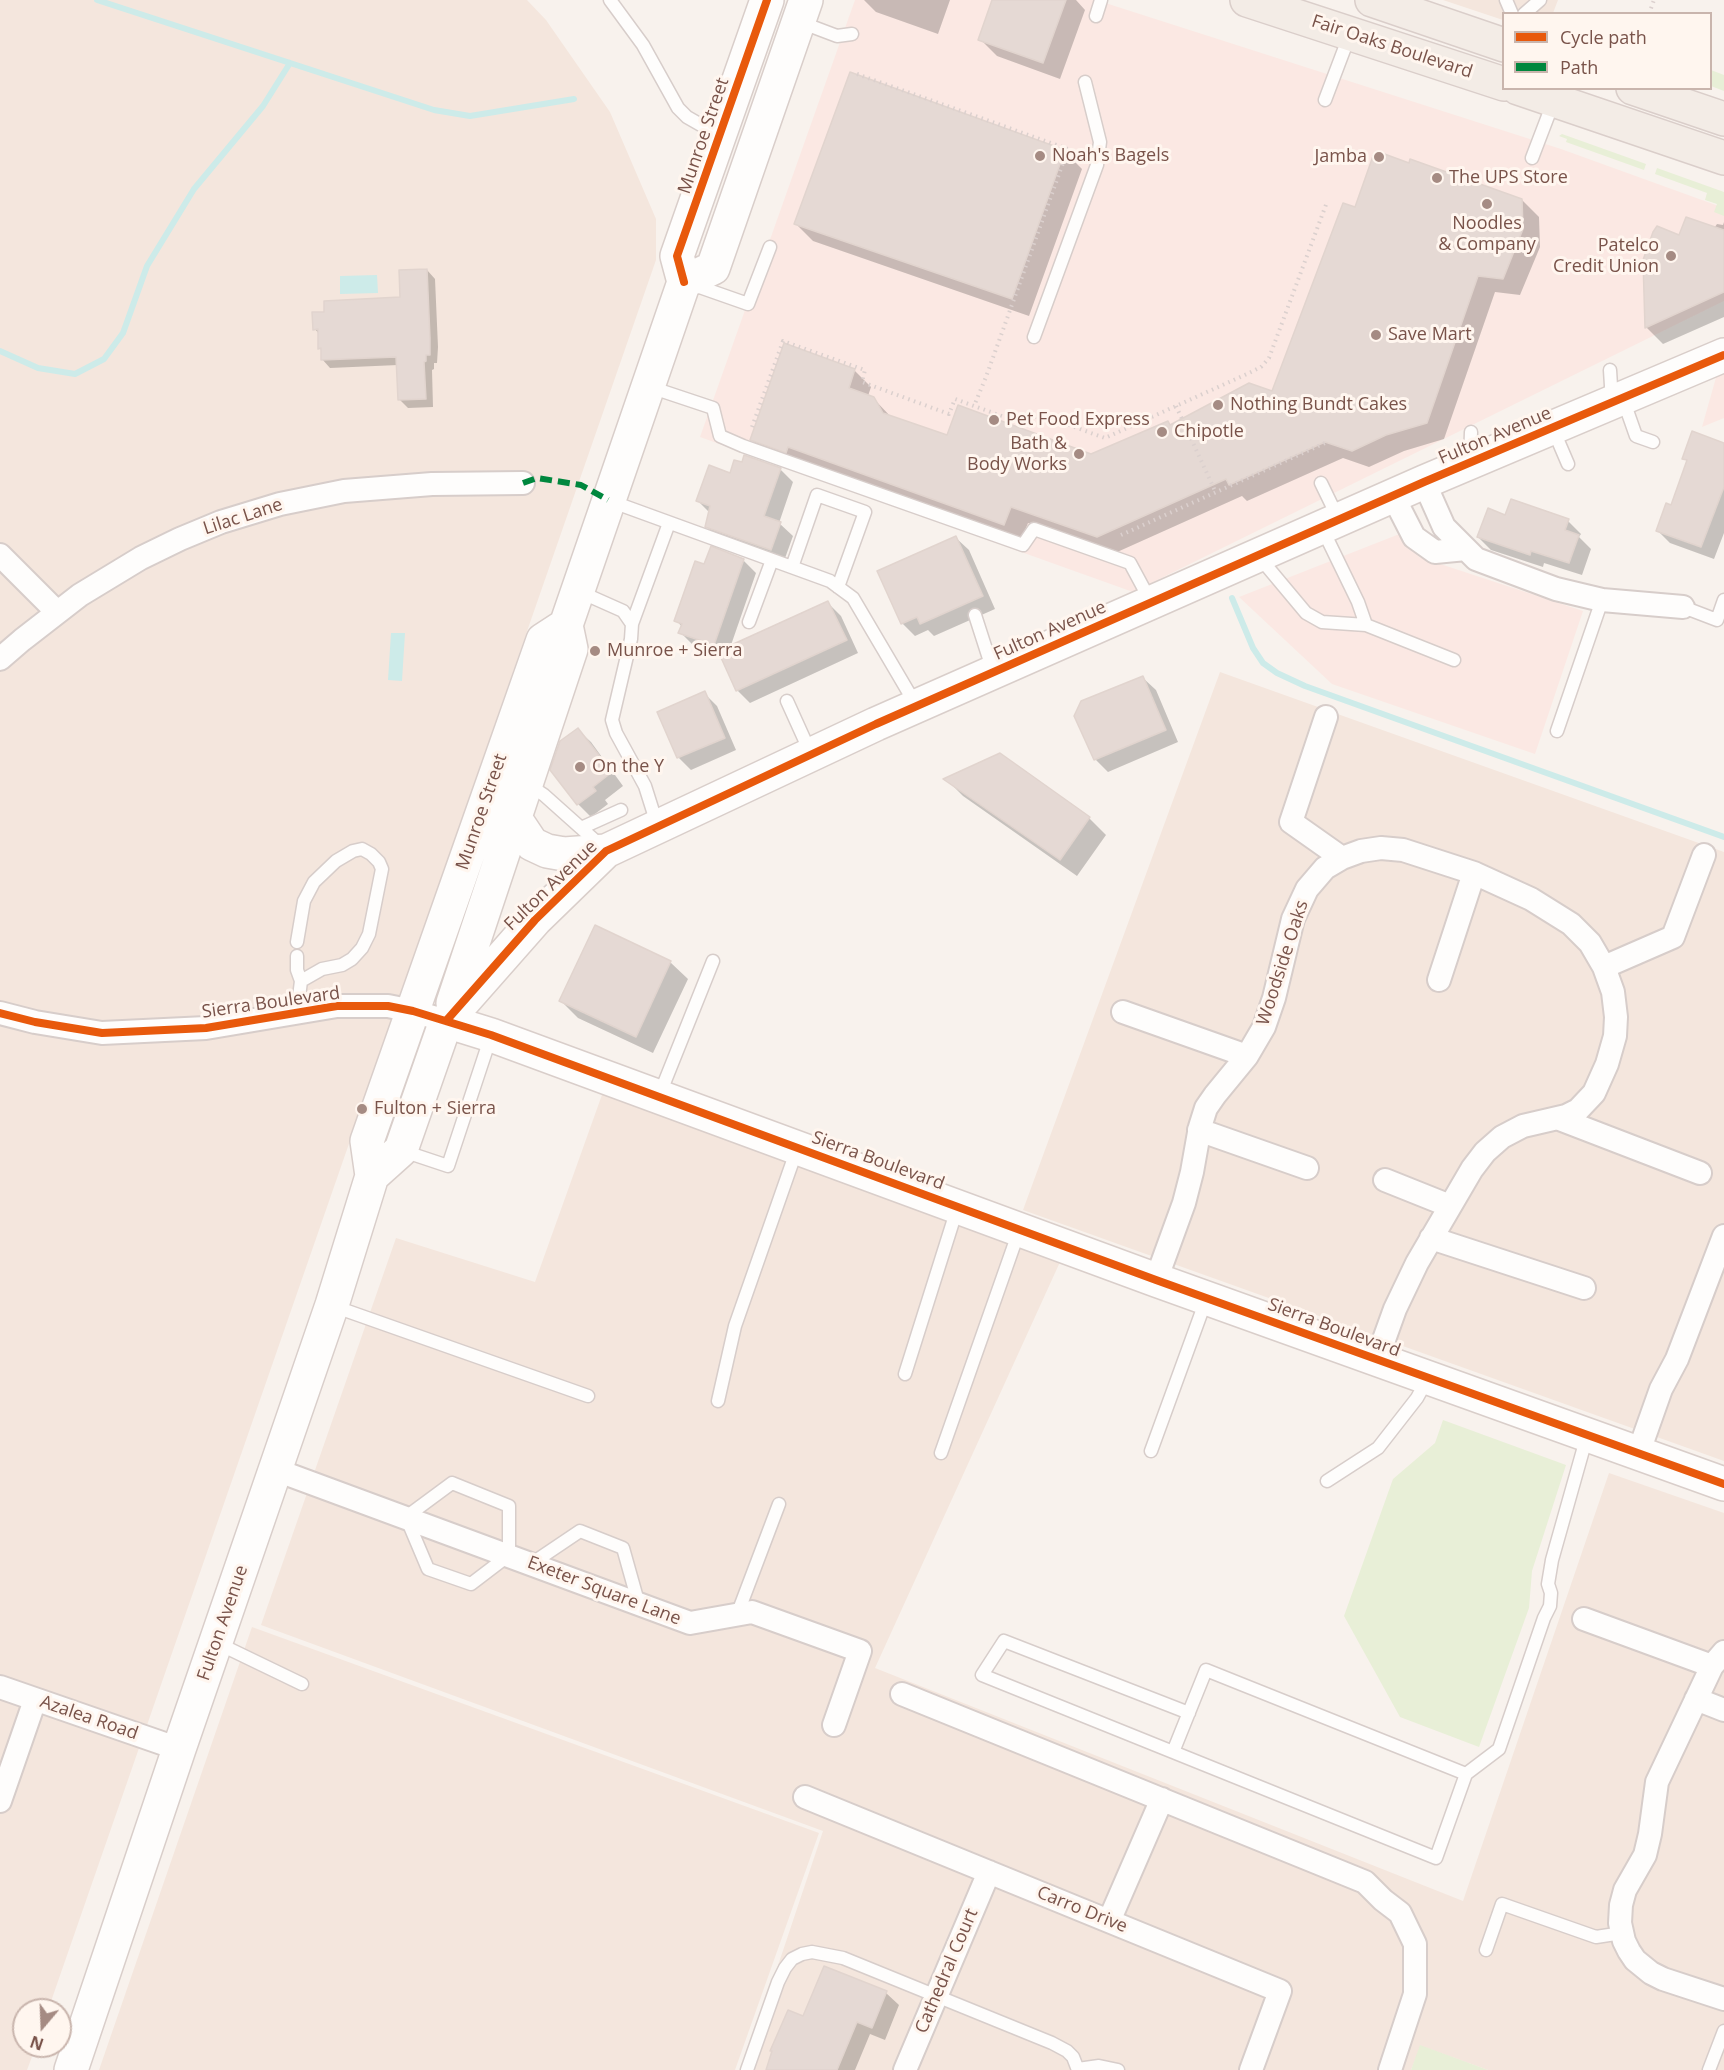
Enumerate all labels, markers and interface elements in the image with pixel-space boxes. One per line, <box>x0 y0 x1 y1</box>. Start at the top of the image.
street label: Fair Oaks Boulevard <box>1309 11 1475 83</box>
legend <box>1502 12 1712 90</box>
text: Cycle path <box>1560 25 1647 49</box>
text: Path <box>1560 55 1598 79</box>
street label: Munroe Street <box>674 75 734 197</box>
place label: Noah's Bagels <box>1052 145 1169 167</box>
place label: Jamba <box>1314 146 1367 168</box>
marker: Noah's Bagels <box>1033 149 1047 163</box>
marker: Jamba <box>1372 150 1386 164</box>
place label: The UPS Store <box>1449 167 1568 189</box>
marker: The UPS Store <box>1430 171 1444 185</box>
marker: Noodles & Company <box>1480 197 1494 211</box>
place label: Noodles & Company <box>1438 213 1536 256</box>
place label: Patelco Credit Union <box>1553 235 1659 278</box>
marker: Patelco Credit Union <box>1664 249 1678 263</box>
place label: Save Mart <box>1388 324 1472 346</box>
marker: Save Mart <box>1369 328 1383 342</box>
place label: Nothing Bundt Cakes <box>1230 394 1407 416</box>
marker: Nothing Bundt Cakes <box>1211 398 1225 412</box>
street label: Fulton Avenue <box>1435 403 1555 469</box>
place label: Pet Food Express <box>1006 409 1150 431</box>
marker: Pet Food Express <box>987 413 1001 427</box>
place label: Chipotle <box>1174 421 1244 443</box>
marker: Chipotle <box>1155 425 1169 439</box>
place label: Bath & Body Works <box>967 433 1067 476</box>
marker: Bath & Body Works <box>1072 447 1086 461</box>
street label: Lilac Lane <box>201 494 285 540</box>
street label: Fulton Avenue <box>991 597 1109 665</box>
place label: Munroe + Sierra <box>607 640 742 662</box>
marker: Munroe + Sierra <box>588 644 602 658</box>
street label: Munroe Street <box>452 751 512 873</box>
place label: On the Y <box>592 756 664 778</box>
marker: On the Y <box>573 760 587 774</box>
street label: Fulton Avenue <box>500 836 602 936</box>
street label: Woodside Oaks <box>1253 898 1313 1028</box>
street label: Sierra Boulevard <box>200 983 342 1023</box>
place label: Fulton + Sierra <box>374 1098 496 1120</box>
marker: Fulton + Sierra <box>355 1102 369 1116</box>
street label: Sierra Boulevard <box>809 1127 947 1195</box>
street label: Sierra Boulevard <box>1265 1294 1403 1362</box>
street label: Exeter Square Lane <box>524 1552 684 1630</box>
street label: Fulton Avenue <box>193 1563 253 1683</box>
street label: Azalea Road <box>37 1691 141 1745</box>
street label: Carro Drive <box>1034 1882 1130 1938</box>
street label: Cathedral Court <box>911 1905 983 2037</box>
north arrow <box>12 1998 72 2058</box>
text: N <box>27 2031 47 2056</box>

